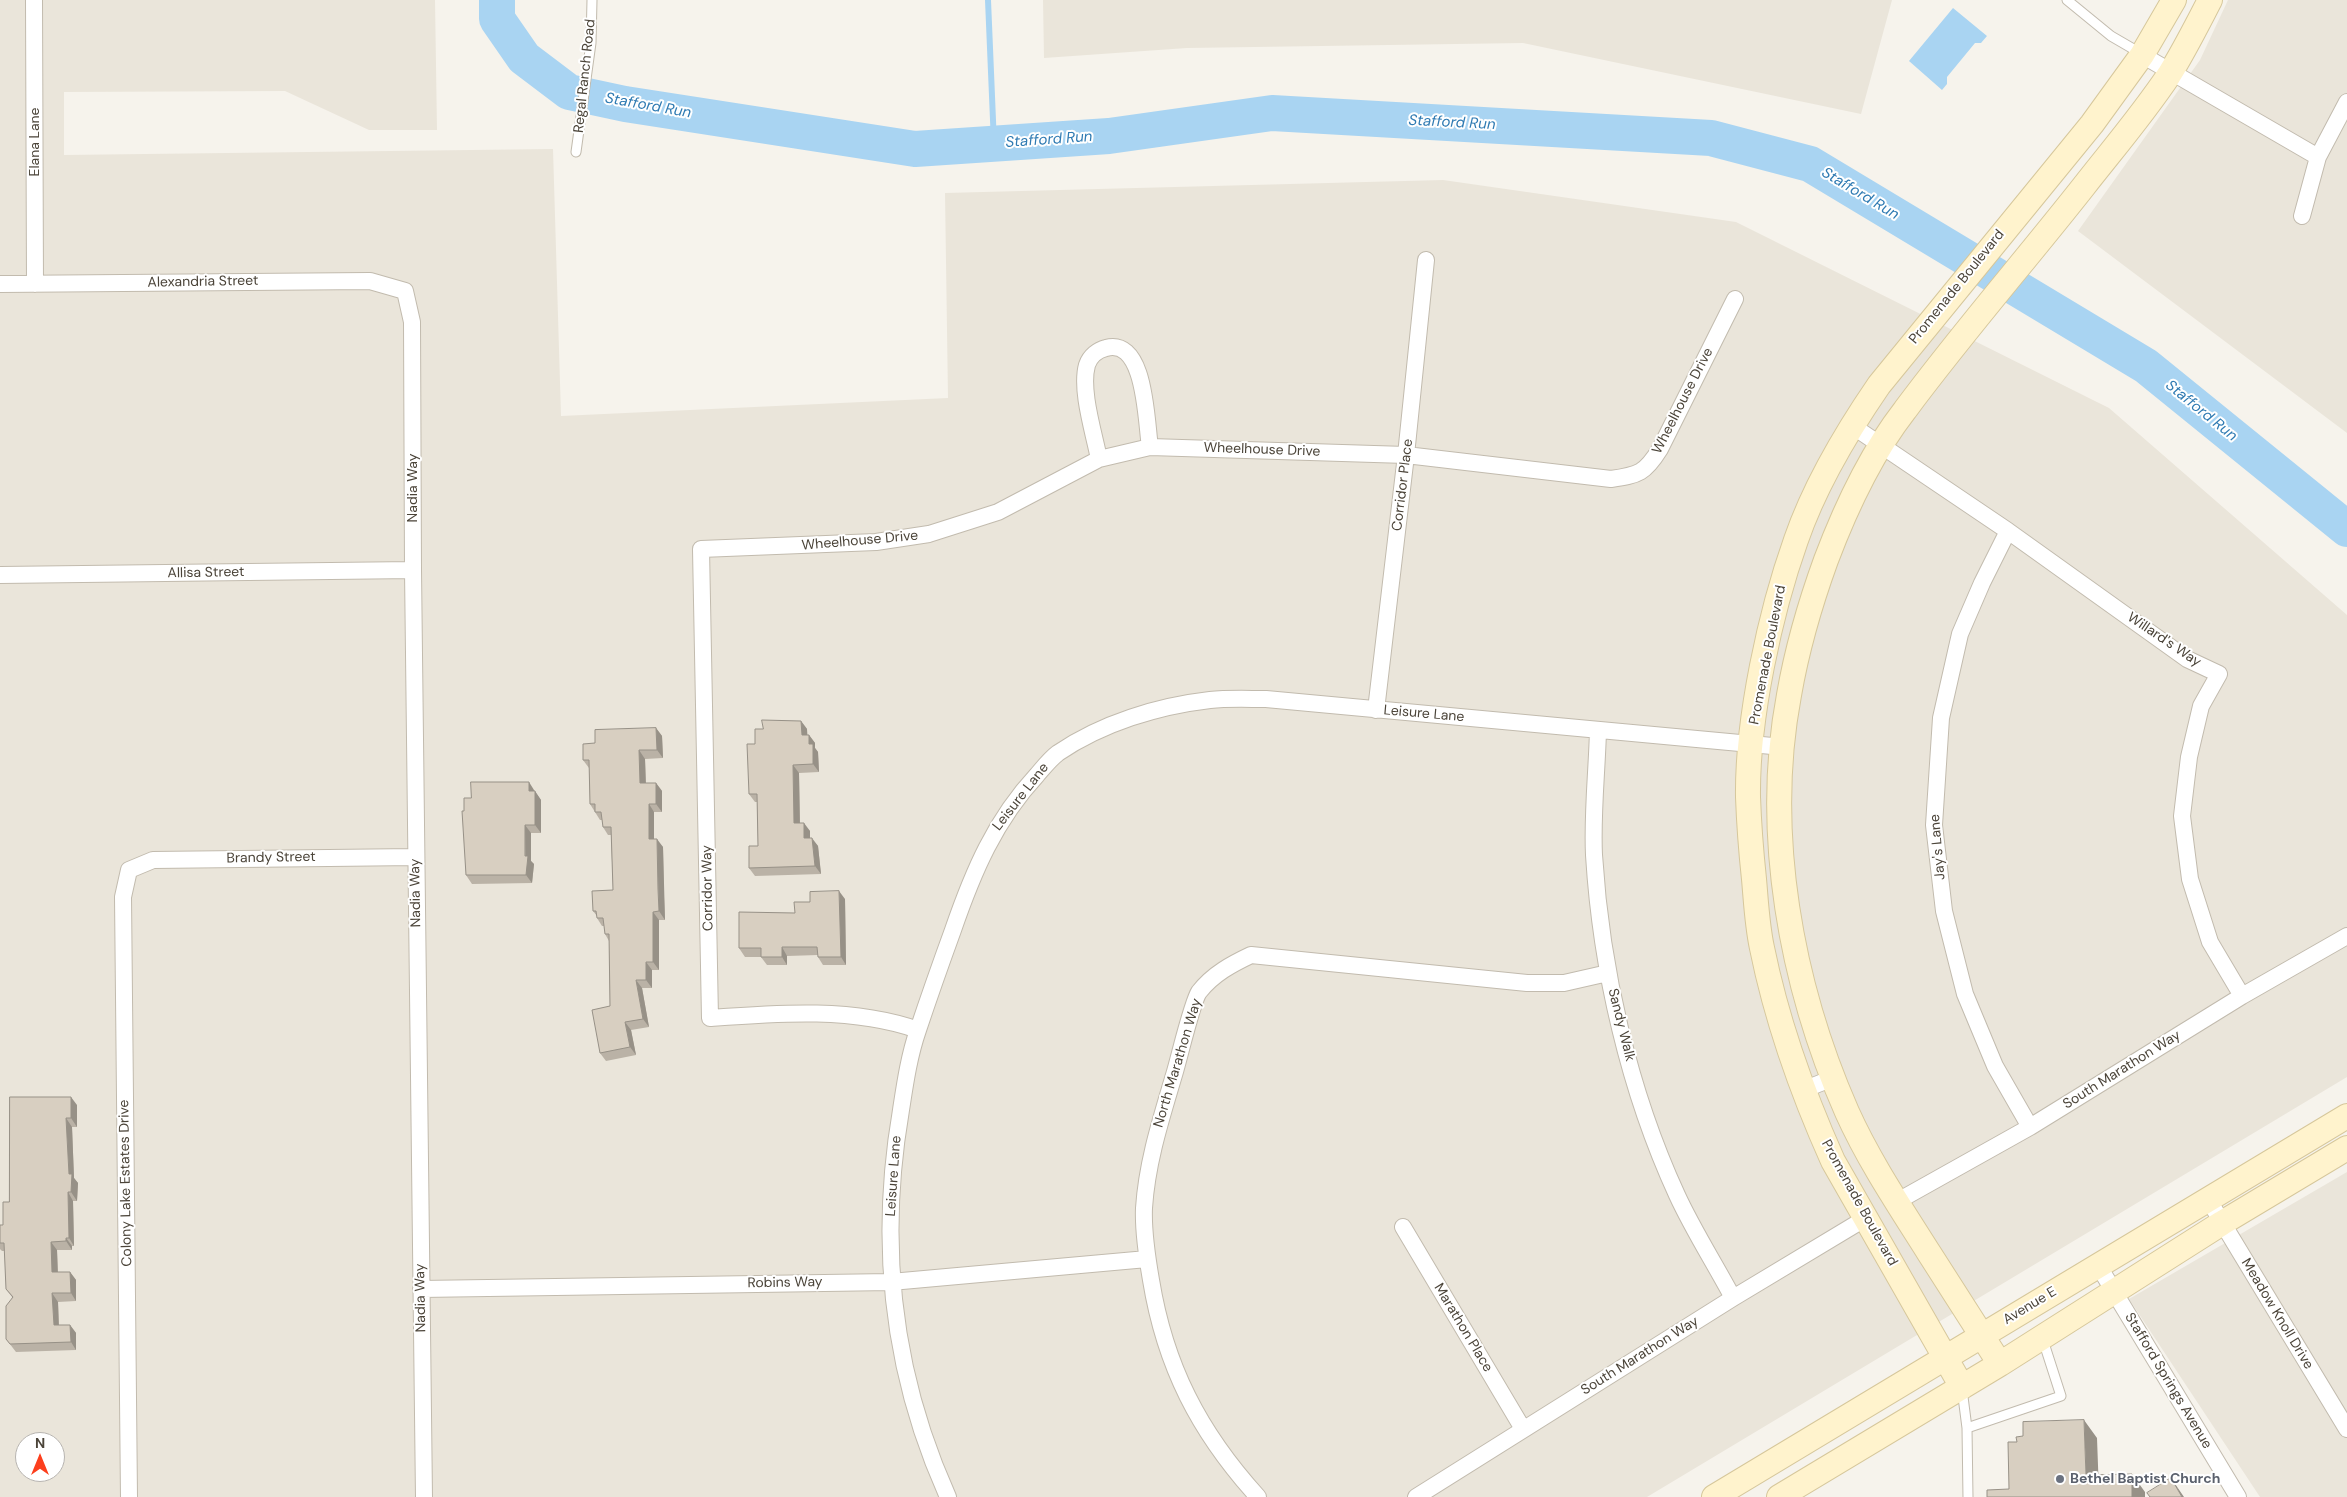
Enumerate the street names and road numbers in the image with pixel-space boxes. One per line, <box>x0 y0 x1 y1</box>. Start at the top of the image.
street label: Regal Ranch Road <box>571 18 599 134</box>
street label: Elana Lane <box>27 107 43 177</box>
street label: Promenade Boulevard <box>1906 227 2008 347</box>
street label: Alexandria Street <box>147 273 259 291</box>
street label: Wheelhouse Drive <box>1649 345 1717 457</box>
street label: Corridor Place <box>1389 438 1417 532</box>
street label: Wheelhouse Drive <box>1203 440 1321 460</box>
street label: Nadia Way <box>405 454 421 522</box>
street label: Wheelhouse Drive <box>801 528 919 554</box>
street label: Allisa Street <box>167 564 245 582</box>
street label: Promenade Boulevard <box>1746 584 1790 726</box>
street label: Willard's Way <box>2124 609 2204 671</box>
street label: Leisure Lane <box>1383 702 1465 726</box>
street label: Leisure Lane <box>989 760 1053 834</box>
street label: Jay's Lane <box>1927 813 1949 881</box>
street label: Corridor Way <box>699 845 717 931</box>
street label: Brandy Street <box>226 849 316 867</box>
street label: Nadia Way <box>407 858 425 928</box>
street label: Sandy Walk <box>1604 987 1638 1063</box>
street label: North Marathon Way <box>1150 996 1206 1130</box>
street label: South Marathon Way <box>2060 1027 2184 1113</box>
street label: Colony Lake Estates Drive <box>116 1099 136 1267</box>
street label: Leisure Lane <box>883 1135 905 1217</box>
street label: Promenade Boulevard <box>1817 1137 1901 1269</box>
street label: Meadow Knoll Drive <box>2237 1256 2317 1372</box>
street label: Nadia Way <box>412 1263 430 1333</box>
street label: Robins Way <box>747 1274 823 1292</box>
street label: Marathon Place <box>1430 1281 1496 1375</box>
street label: Avenue E <box>2000 1284 2060 1328</box>
street label: Stafford Springs Avenue <box>2121 1310 2215 1452</box>
street label: South Marathon Way <box>1578 1313 1702 1399</box>

